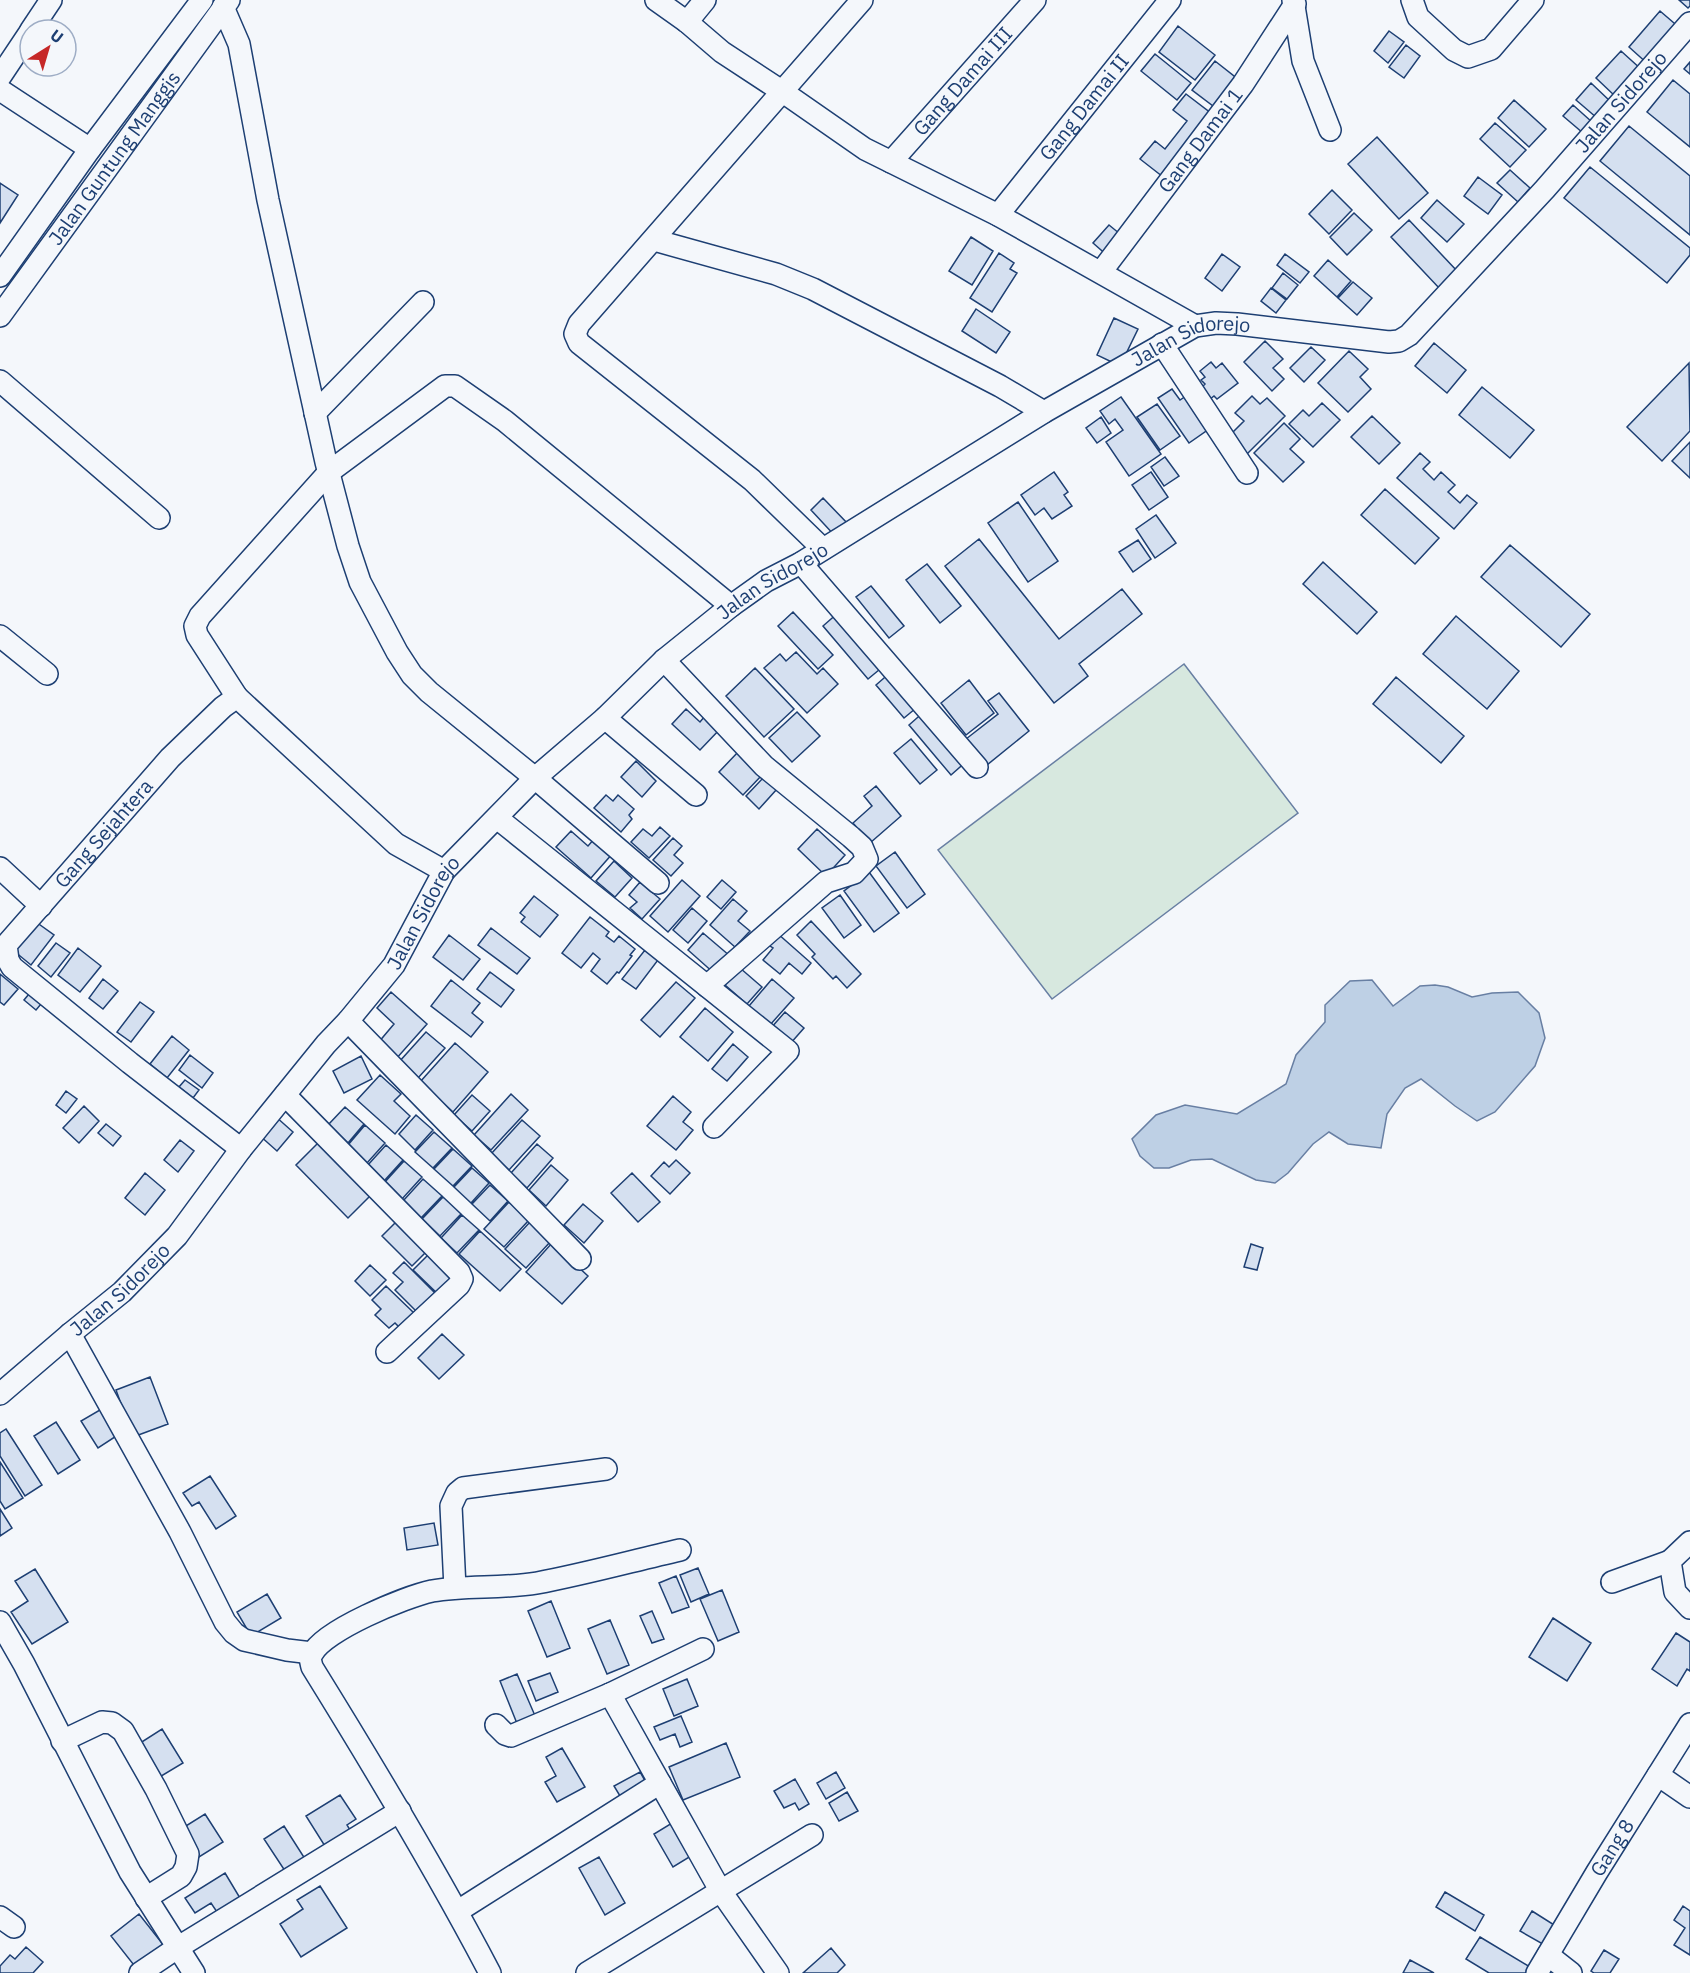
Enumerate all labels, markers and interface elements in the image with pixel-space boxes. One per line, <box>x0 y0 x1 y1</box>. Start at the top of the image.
north arrow <box>18 18 78 78</box>
street label: Gang Damai III <box>907 21 1018 141</box>
text: U <box>47 25 67 47</box>
street label: Jalan Sidorejo <box>1569 45 1673 158</box>
street label: Gang Damai II <box>1033 48 1135 166</box>
street label: Jalan Guntung Manggis <box>42 65 186 250</box>
street label: Gang Damai 1 <box>1152 82 1249 198</box>
street label: Jalan Sidorejo <box>1126 309 1252 373</box>
street label: Jalan Sidorejo <box>711 535 833 626</box>
street label: Gang Sejahtera <box>48 773 159 894</box>
street label: Jalan Sidorejo <box>380 849 465 974</box>
street label: Jalan Sidorejo <box>64 1237 176 1342</box>
street label: Gang 8 <box>1583 1814 1640 1882</box>

